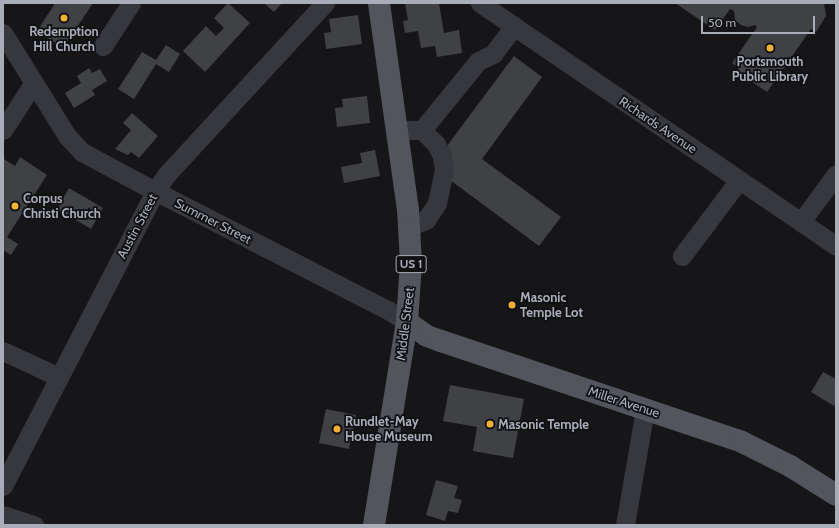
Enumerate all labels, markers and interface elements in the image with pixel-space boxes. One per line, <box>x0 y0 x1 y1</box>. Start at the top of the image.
scale bar <box>703 8 817 34</box>
marker: Redemption Hill Church <box>59 13 69 23</box>
text: 50 m <box>708 15 736 30</box>
place label: Redemption Hill Church <box>29 24 99 55</box>
marker: Portsmouth Public Library <box>765 43 775 53</box>
place label: Portsmouth Public Library <box>732 54 808 85</box>
street label: Richards Avenue <box>616 93 700 157</box>
place label: Corpus Christi Church <box>23 191 101 222</box>
street label: Austin Street <box>113 191 161 261</box>
street label: Summer Street <box>172 195 254 247</box>
marker: Corpus Christi Church <box>10 201 20 211</box>
road number: US 1 <box>395 254 427 274</box>
street label: Middle Street <box>393 287 417 361</box>
place label: Masonic Temple Lot <box>520 290 583 321</box>
marker: Masonic Temple Lot <box>507 300 517 310</box>
street label: Miller Avenue <box>586 383 662 421</box>
place label: Rundlet-May House Museum <box>345 414 433 445</box>
place label: Masonic Temple <box>498 416 589 432</box>
marker: Masonic Temple <box>485 419 495 429</box>
marker: Rundlet-May House Museum <box>332 424 342 434</box>

